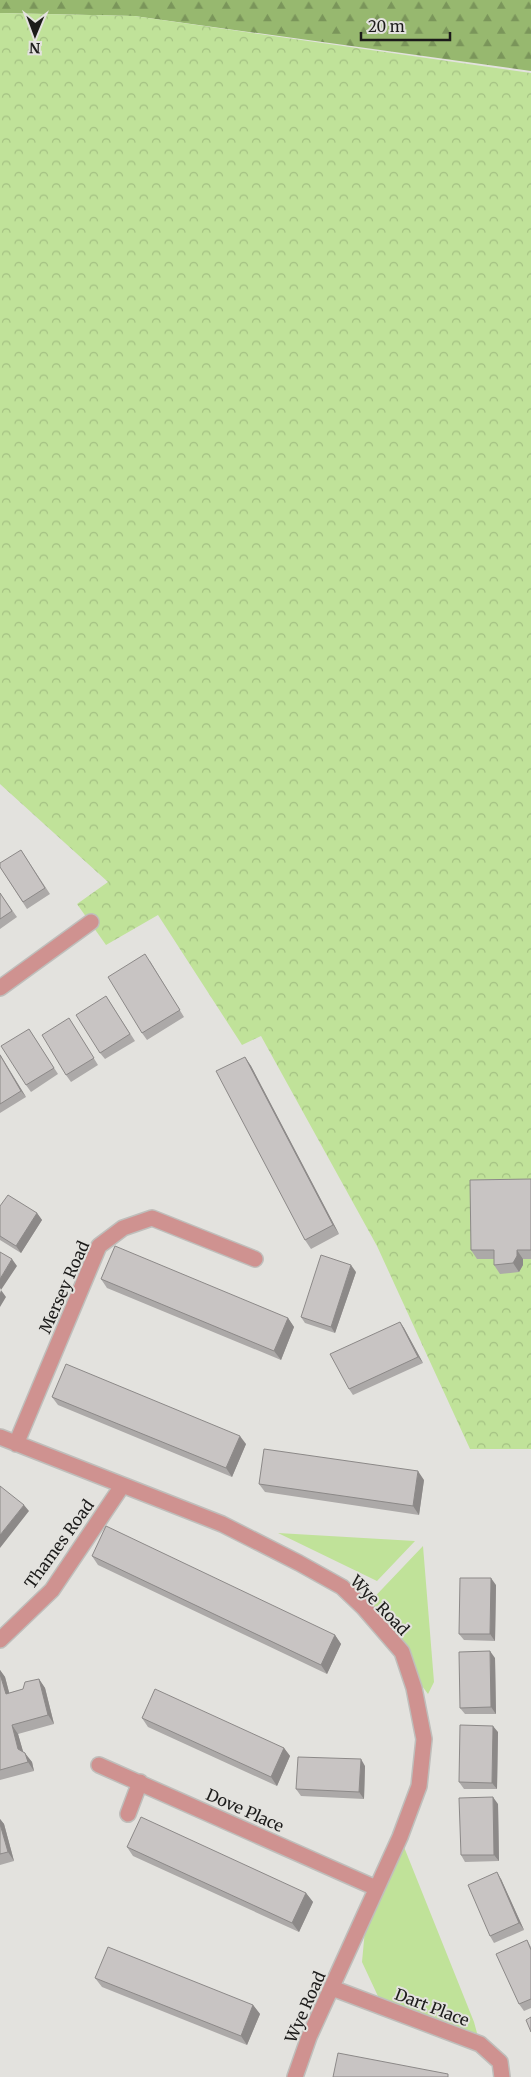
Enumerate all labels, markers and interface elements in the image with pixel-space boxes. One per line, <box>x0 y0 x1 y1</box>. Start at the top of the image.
north arrow <box>10 10 60 60</box>
scale bar <box>361 10 450 42</box>
text: 20 m <box>368 17 405 36</box>
text: N <box>29 39 40 57</box>
street label: Mersey Road <box>35 1237 93 1336</box>
street label: Thames Road <box>20 1495 98 1592</box>
street label: Wye Road <box>346 1570 414 1639</box>
street label: Dove Place <box>203 1784 287 1836</box>
street label: Wye Road <box>280 1968 330 2047</box>
street label: Dart Place <box>392 1984 472 2030</box>

